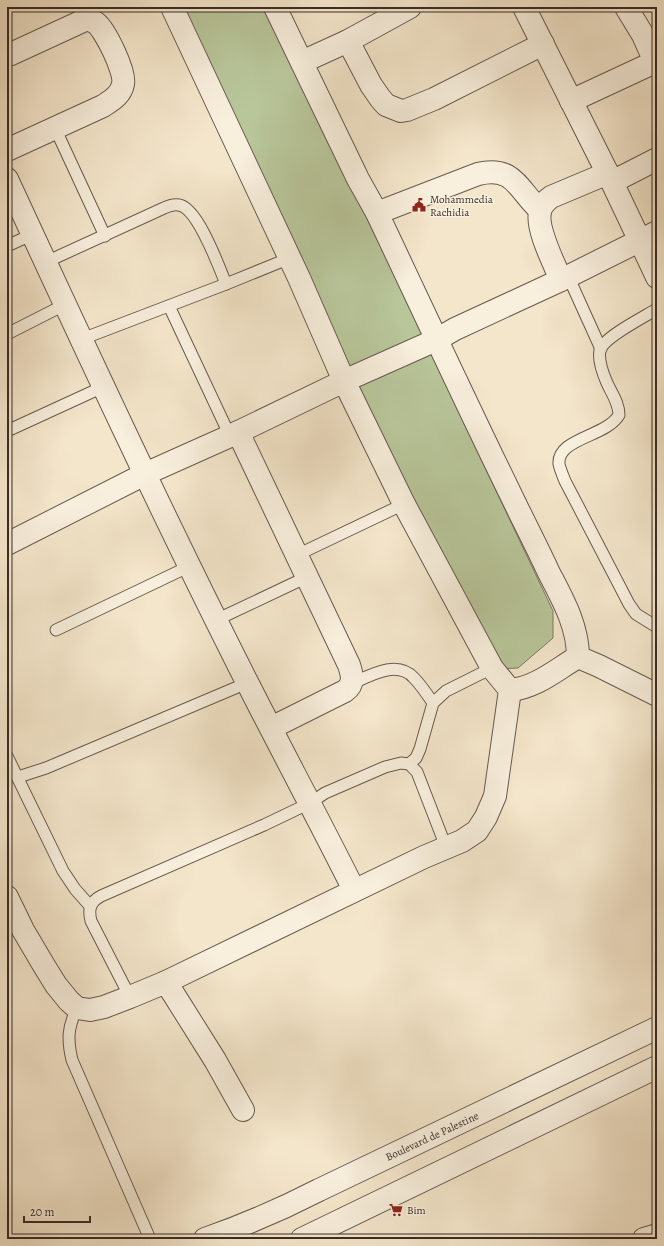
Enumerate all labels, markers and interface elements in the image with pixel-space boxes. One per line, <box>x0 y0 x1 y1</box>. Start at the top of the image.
place label: Mohammedia Rachidia <box>430 192 494 220</box>
public building icon: Mohammedia Rachidia <box>411 197 427 213</box>
street label: Boulevard de Palestine <box>383 1108 481 1165</box>
scale bar <box>24 1198 90 1224</box>
supermarket icon: Bim <box>388 1202 404 1218</box>
place label: Bim <box>407 1203 426 1218</box>
text: 20 m <box>30 1204 54 1220</box>

